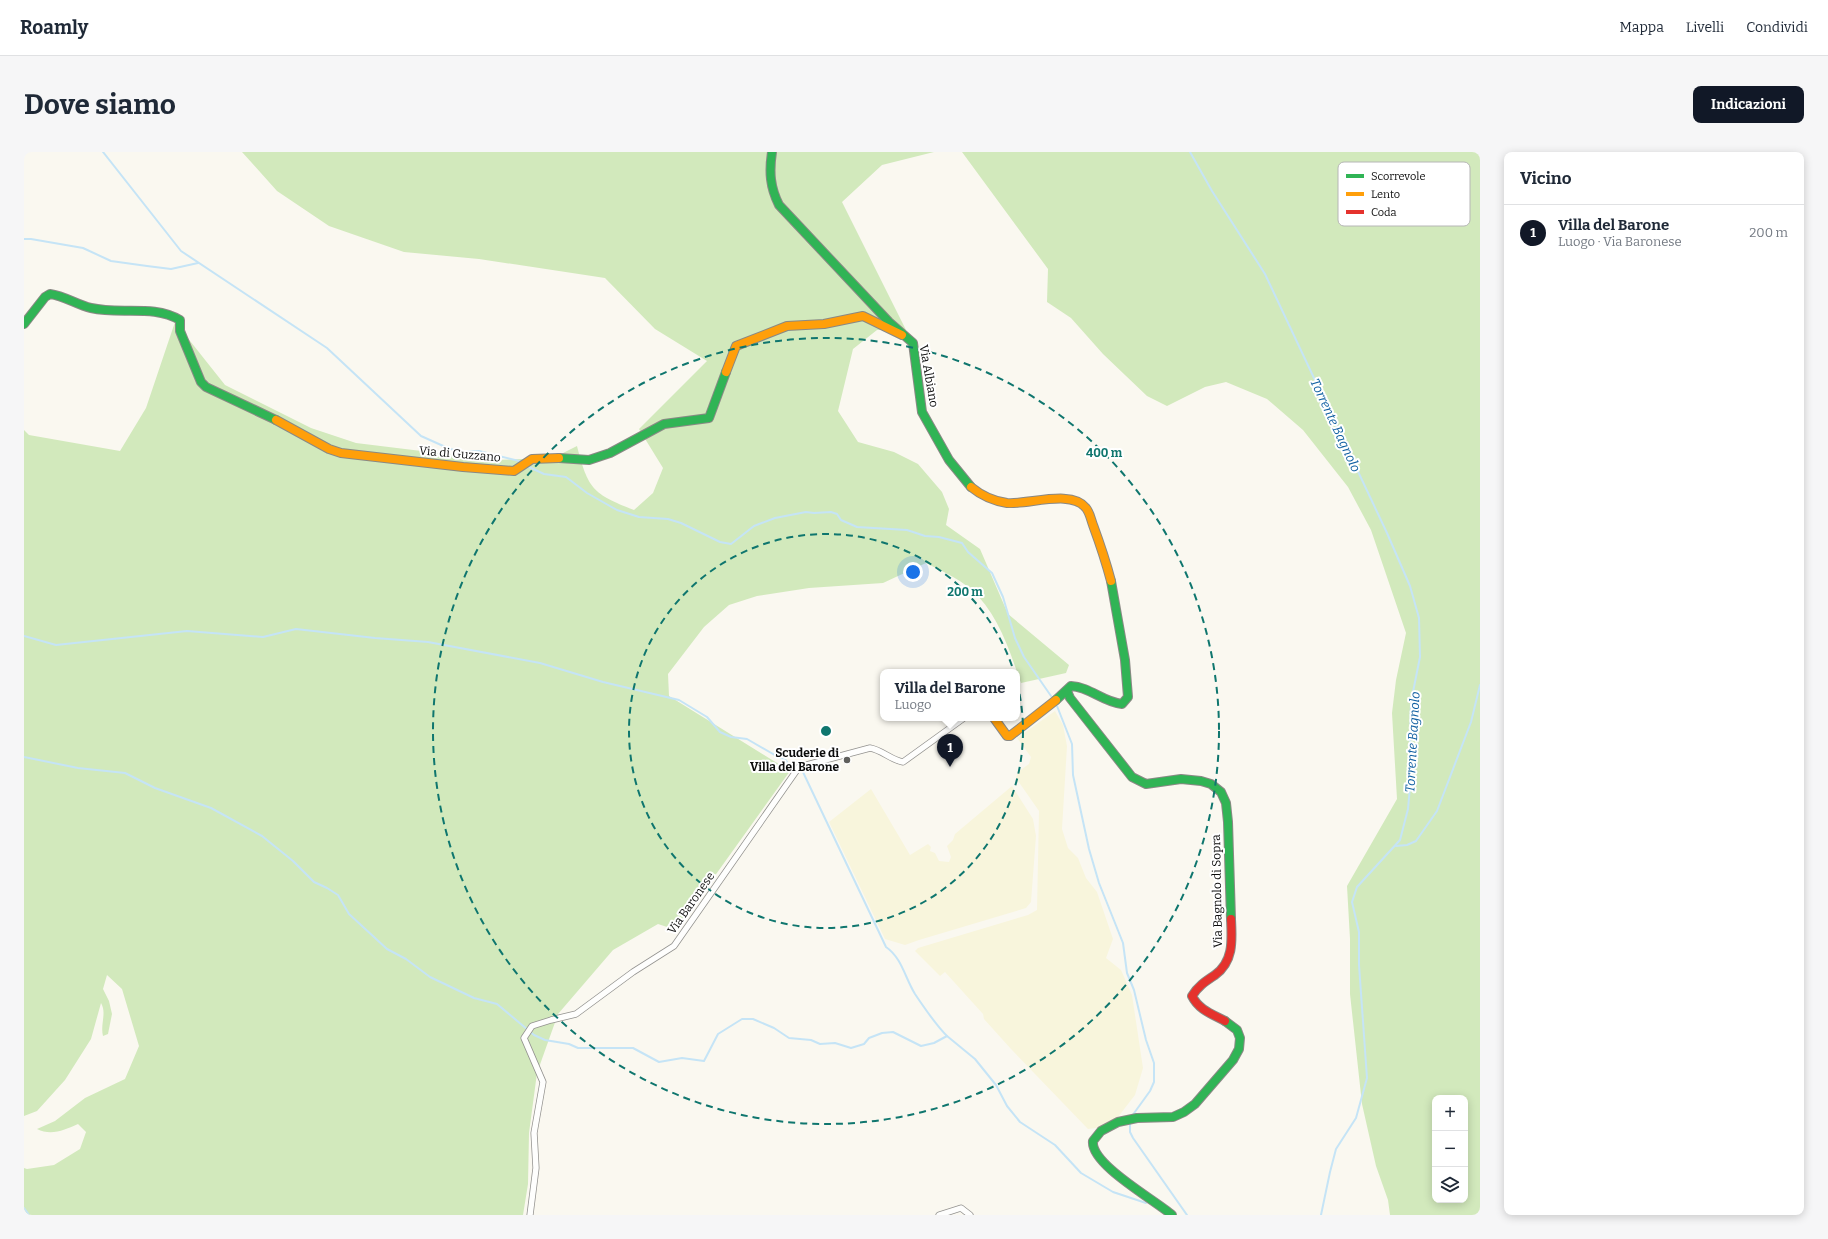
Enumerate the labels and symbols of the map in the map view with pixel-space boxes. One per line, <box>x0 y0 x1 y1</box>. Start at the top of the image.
legend <box>1338 162 1470 226</box>
text: Scorrevole <box>1371 170 1425 183</box>
text: Lento <box>1371 188 1400 201</box>
text: Coda <box>1371 206 1397 219</box>
street label: Via Albiano <box>917 344 941 409</box>
water label: Torrente Bagnolo <box>1307 376 1364 474</box>
street label: Via di Guzzano <box>419 443 501 465</box>
text: 400 m <box>1086 446 1123 460</box>
your location <box>903 562 923 582</box>
text: 200 m <box>947 585 983 599</box>
water label: Torrente Bagnolo <box>1402 691 1423 793</box>
centre of rings <box>819 724 833 738</box>
pin: 1 <box>937 734 963 767</box>
place label: Scuderie di Villa del Barone <box>750 746 839 774</box>
marker: Scuderie di Villa del Barone <box>842 755 852 765</box>
street label: Via Bagnolo di Sopra <box>1209 834 1225 948</box>
street label: Via Baronese <box>664 869 718 937</box>

